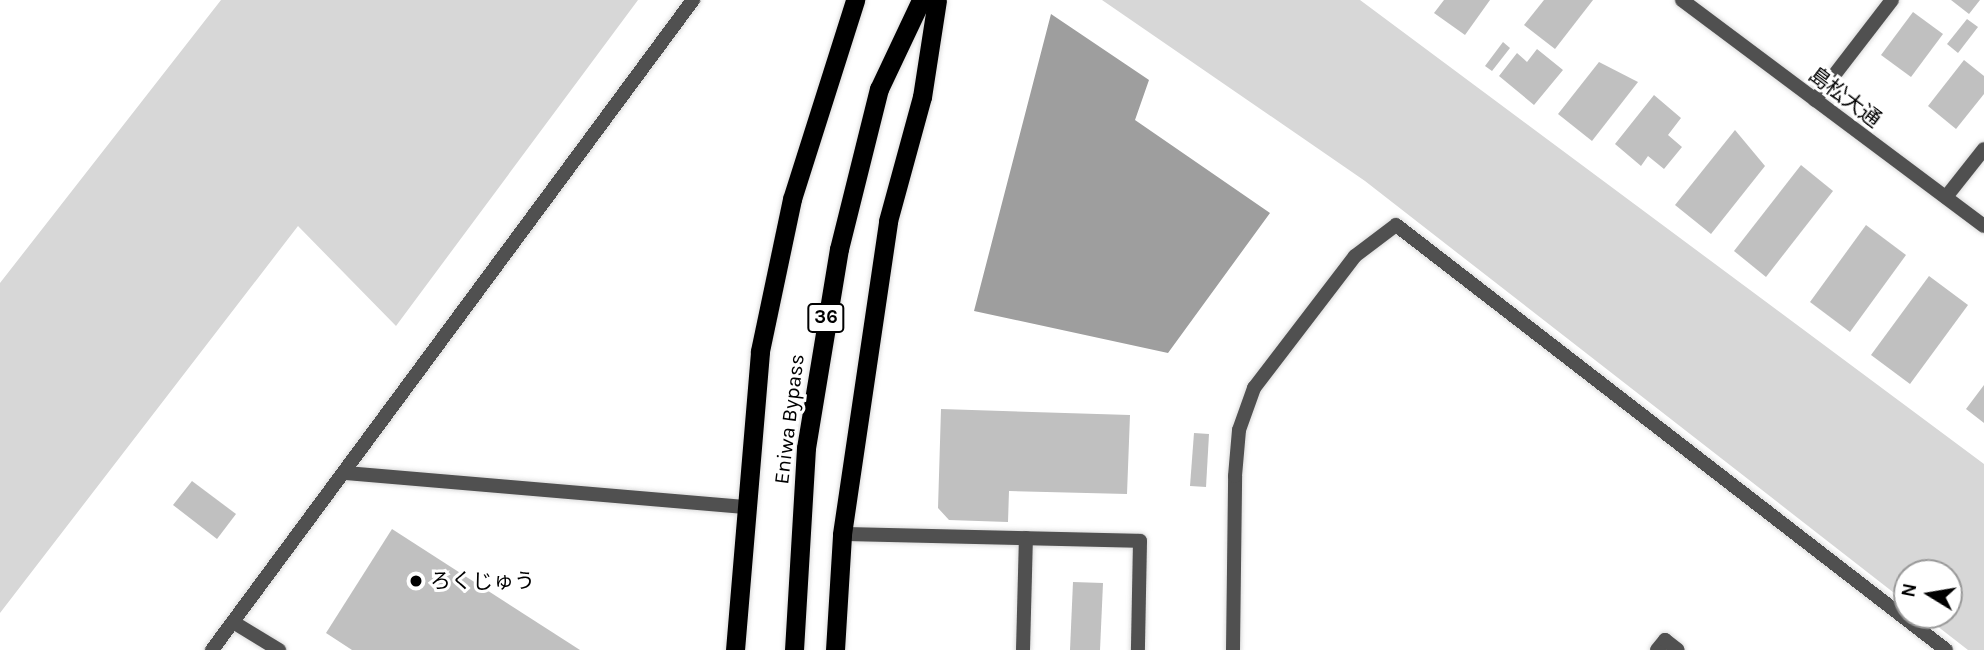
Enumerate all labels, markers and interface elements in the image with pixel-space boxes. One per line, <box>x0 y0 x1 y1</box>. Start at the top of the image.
street label: 島松大通 <box>1804 62 1886 132</box>
road number: 36 <box>807 302 845 334</box>
street label: Eniwa Bypass <box>768 352 810 486</box>
north arrow <box>1893 559 1963 629</box>
place label: ろくじゅう <box>430 568 535 594</box>
marker: ろくじゅう <box>408 573 424 589</box>
text: N <box>1897 582 1921 599</box>

